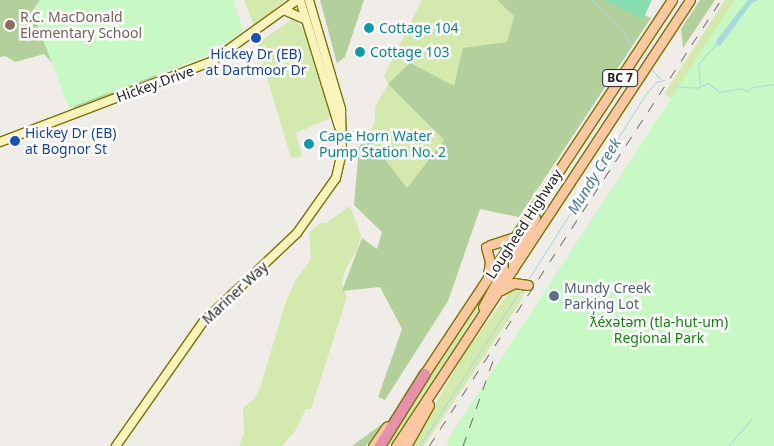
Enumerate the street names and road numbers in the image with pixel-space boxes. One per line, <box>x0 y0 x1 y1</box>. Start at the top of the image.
street label: Hickey Drive <box>114 62 196 106</box>
road number: BC 7 <box>601 68 639 88</box>
street label: Lougheed Highway <box>482 166 566 282</box>
street label: Mariner Way <box>199 258 271 328</box>

